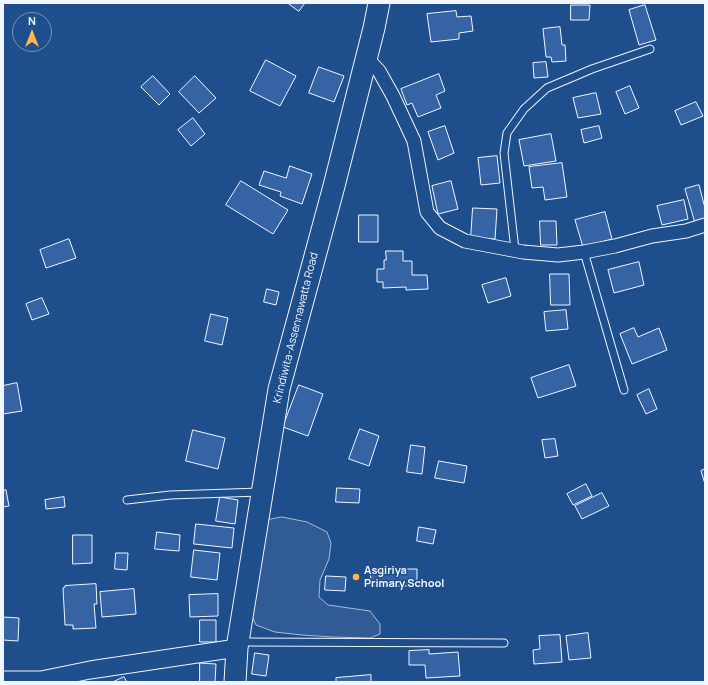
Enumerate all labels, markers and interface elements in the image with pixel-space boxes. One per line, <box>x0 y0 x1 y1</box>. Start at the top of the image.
north arrow <box>12 12 52 52</box>
text: N <box>28 13 36 28</box>
street label: Krindiwita-Assennawatta Road <box>271 251 321 405</box>
place label: Asgiriya Primary School <box>364 564 444 590</box>
marker: Asgiriya Primary School <box>351 572 361 582</box>

